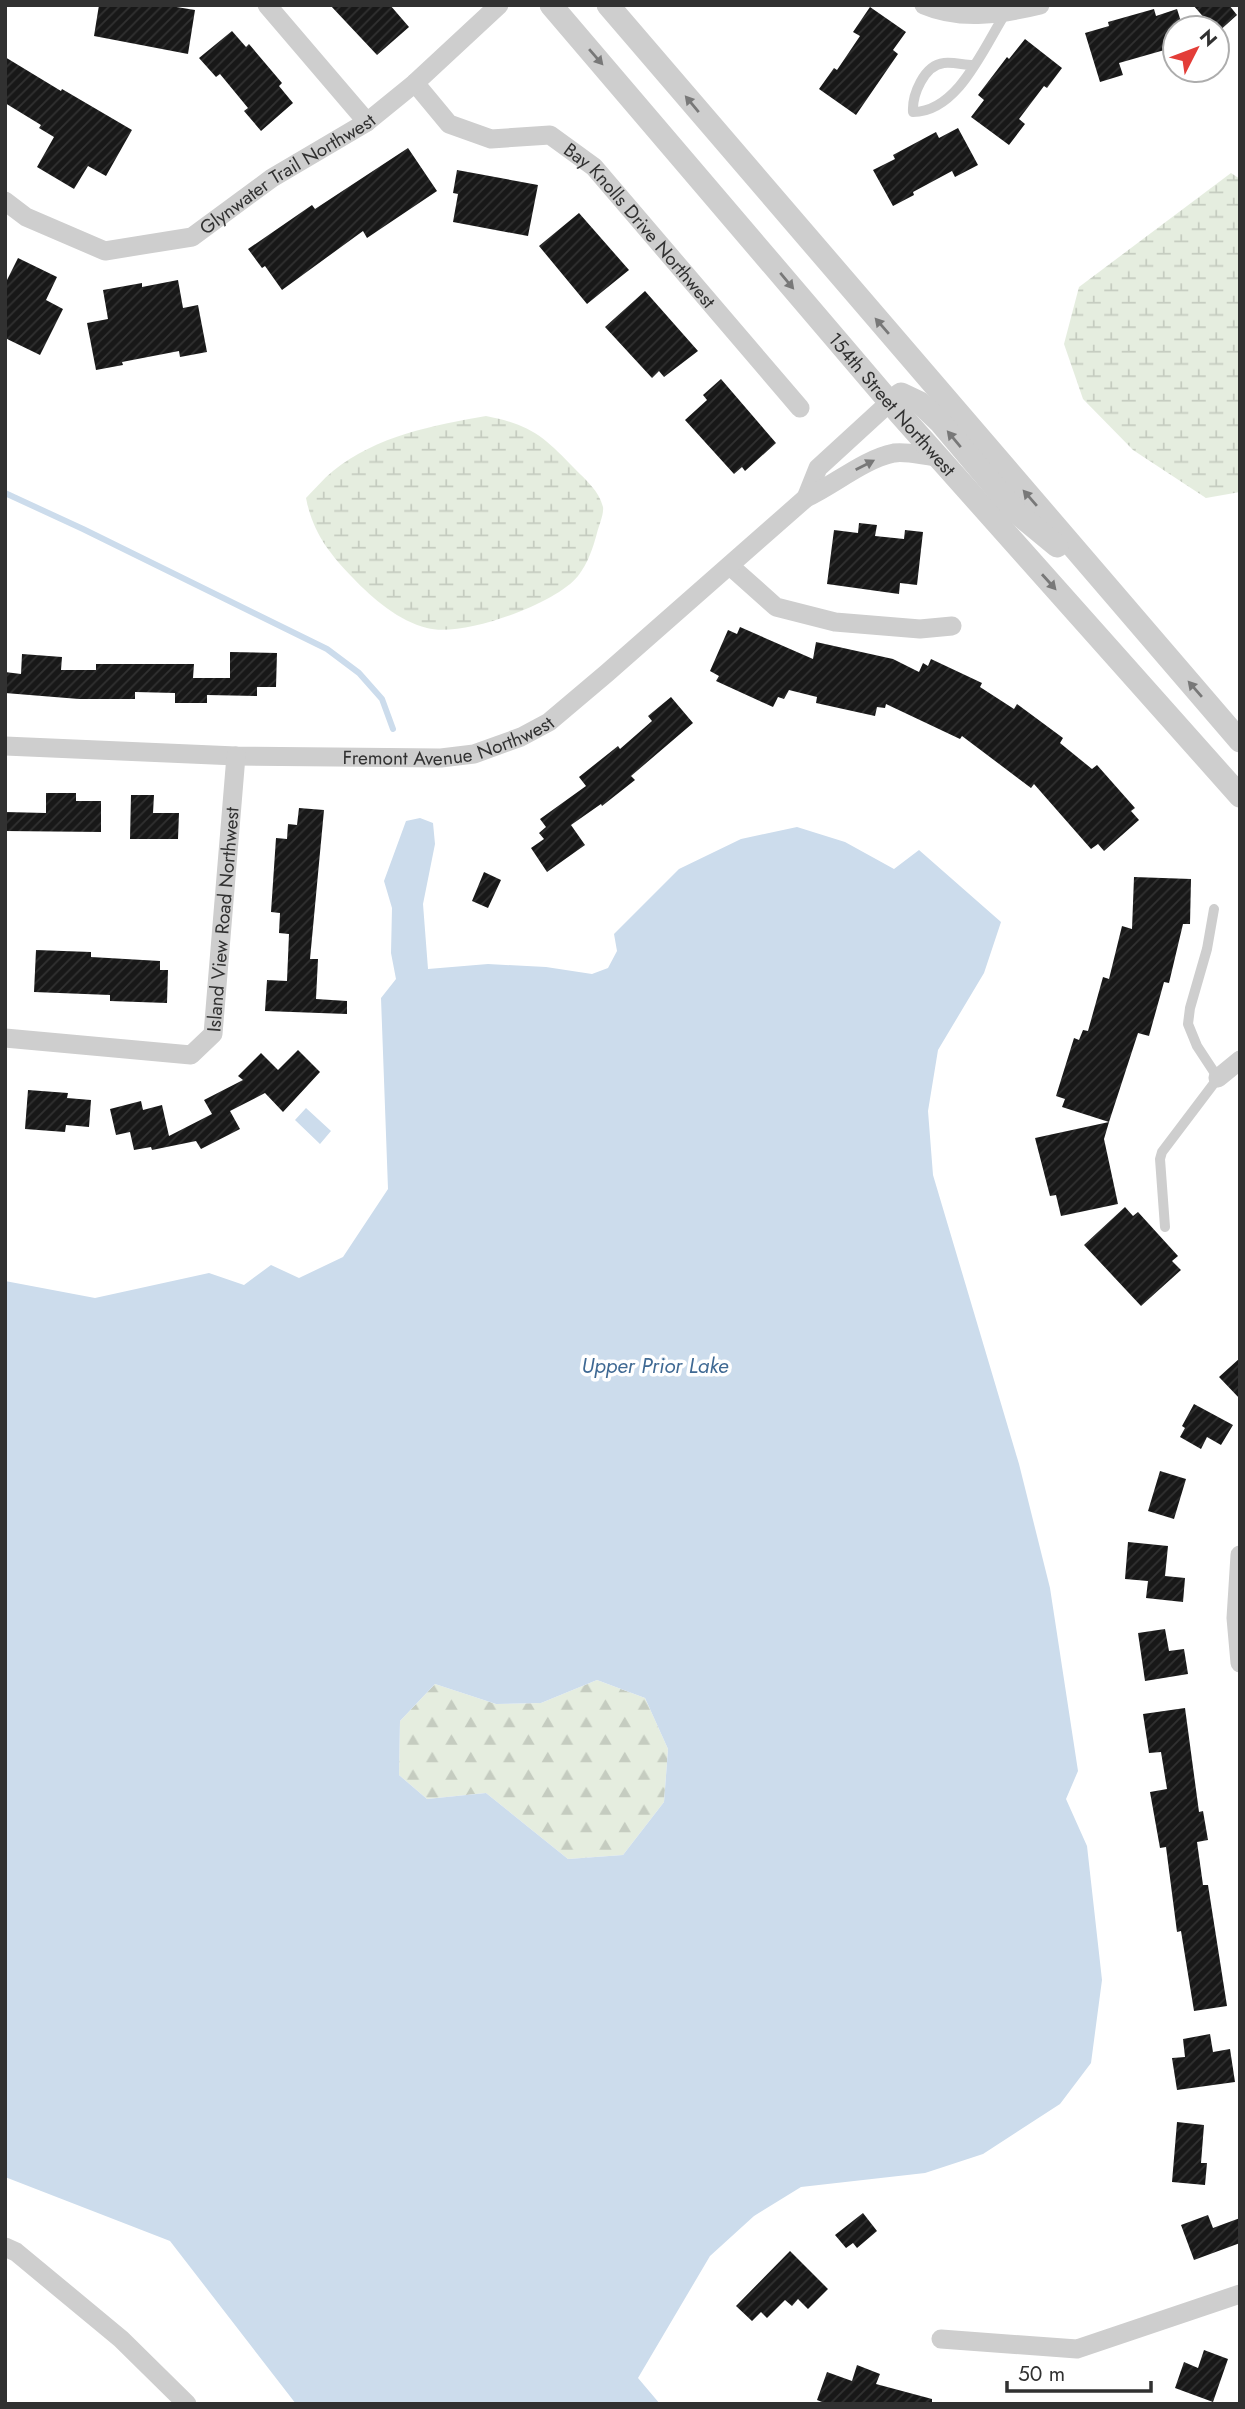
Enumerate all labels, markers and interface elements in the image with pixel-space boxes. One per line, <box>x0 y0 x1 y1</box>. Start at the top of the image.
north arrow <box>1161 14 1231 84</box>
text: N <box>1193 23 1223 53</box>
one-way arrow <box>588 48 604 66</box>
one-way arrow <box>685 95 700 112</box>
street label: Glynwater Trail Northwest <box>194 107 382 241</box>
street label: Bay Knolls Drive Northwest <box>558 136 722 314</box>
one-way arrow <box>779 271 794 289</box>
one-way arrow <box>875 317 890 335</box>
street label: 154th Street Northwest <box>822 327 962 482</box>
one-way arrow <box>947 430 962 447</box>
one-way arrow <box>855 460 875 471</box>
one-way arrow <box>1023 490 1038 507</box>
one-way arrow <box>1041 573 1056 590</box>
one-way arrow <box>1188 681 1203 698</box>
street label: Fremont Avenue Northwest <box>342 710 561 772</box>
street label: Island View Road Northwest <box>200 806 246 1033</box>
water label: Upper Prior Lake <box>581 1351 729 1381</box>
scale bar <box>1007 2350 1150 2394</box>
text: 50 m <box>1018 2359 1065 2389</box>

